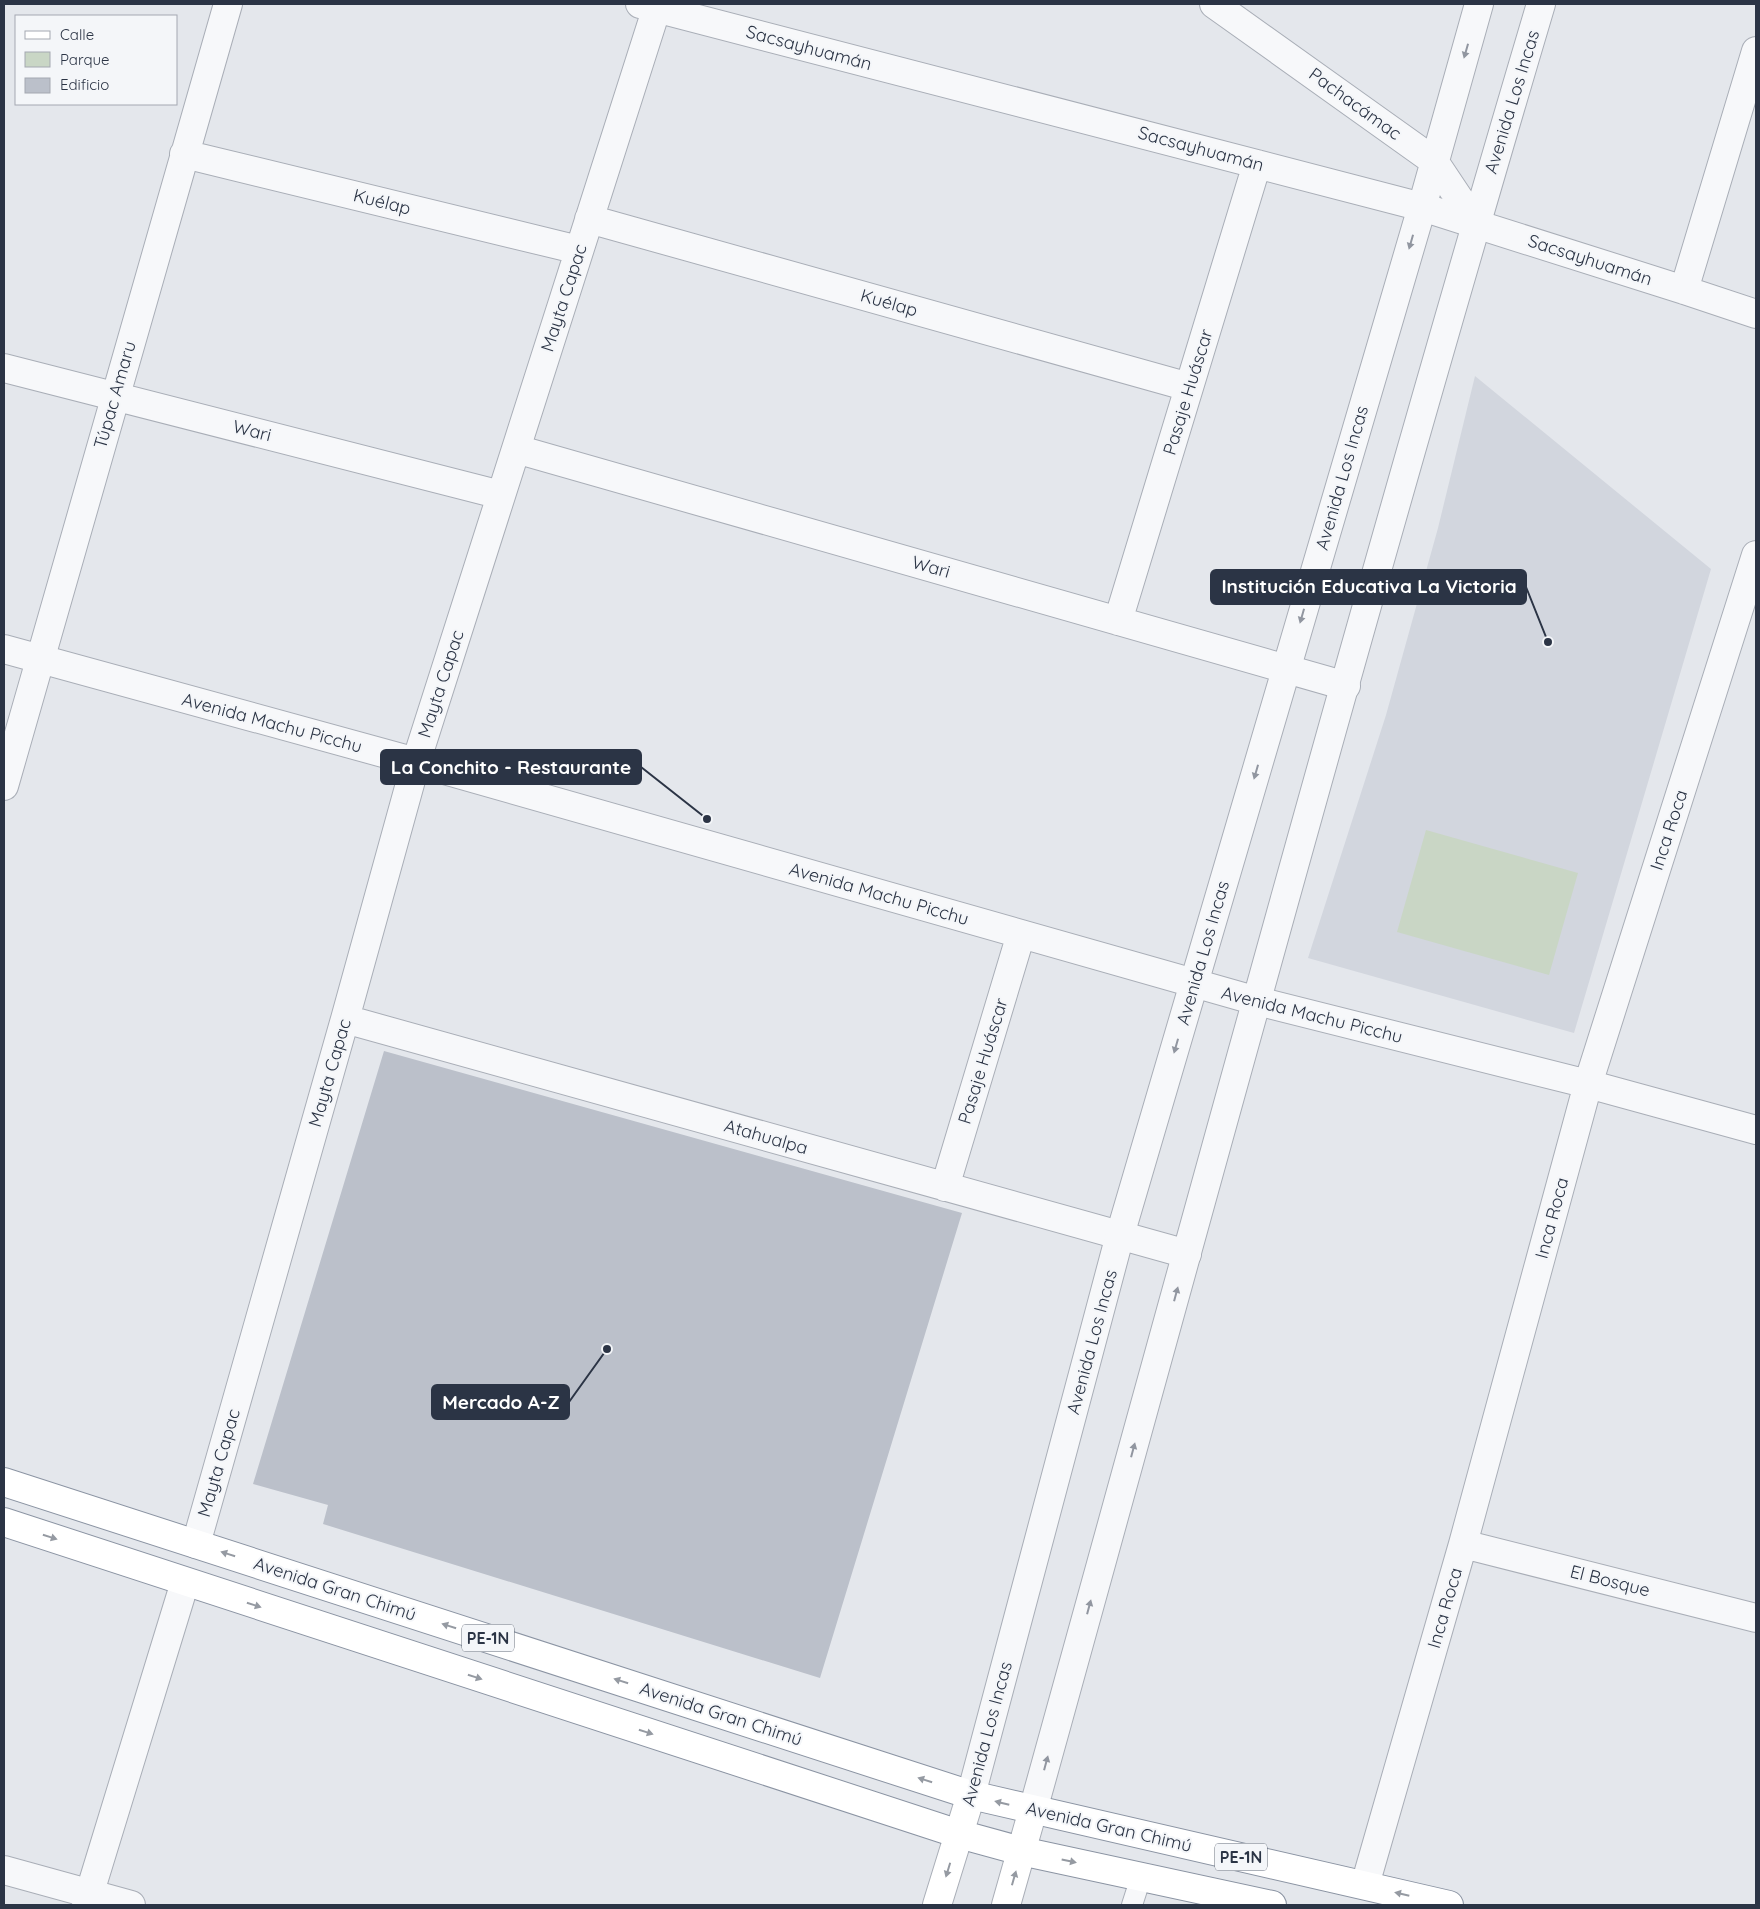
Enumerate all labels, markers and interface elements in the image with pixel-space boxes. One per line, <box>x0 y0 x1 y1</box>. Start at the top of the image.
legend <box>15 15 178 105</box>
street label: Sacsayhuamán <box>744 20 874 75</box>
text: Calle <box>60 25 94 44</box>
street label: Avenida Los Incas <box>1479 27 1544 177</box>
one-way arrow <box>1461 43 1469 58</box>
text: Parque <box>60 50 110 69</box>
street label: Pachacámac <box>1304 62 1406 145</box>
text: Edificio <box>60 75 109 94</box>
street label: Sacsayhuamán <box>1136 121 1266 176</box>
street label: Kuélap <box>351 183 413 220</box>
street label: Sacsayhuamán <box>1525 229 1655 290</box>
one-way arrow <box>1407 234 1415 249</box>
street label: Mayta Capac <box>535 241 592 355</box>
street label: Kuélap <box>858 283 920 322</box>
street label: Pasaje Huáscar <box>1157 326 1218 458</box>
street label: Túpac Amaru <box>88 338 141 451</box>
street label: Avenida Los Incas <box>1310 403 1373 553</box>
street label: Wari <box>230 415 274 446</box>
street label: Wari <box>909 550 953 583</box>
callout: Institución Educativa La Victoria <box>1211 570 1526 604</box>
text: Institución Educativa La Victoria <box>1221 574 1517 598</box>
one-way arrow <box>1297 609 1305 624</box>
street label: Mayta Capac <box>412 627 469 741</box>
street label: Avenida Machu Picchu <box>179 687 365 758</box>
callout: La Conchito - Restaurante <box>381 750 641 784</box>
text: La Conchito - Restaurante <box>391 755 631 779</box>
one-way arrow <box>1252 765 1260 780</box>
street label: Inca Roca <box>1645 787 1692 873</box>
street label: Avenida Machu Picchu <box>787 857 972 930</box>
street label: Avenida Los Incas <box>1171 878 1234 1028</box>
street label: Avenida Machu Picchu <box>1219 981 1405 1048</box>
street label: Pasaje Huáscar <box>952 995 1013 1127</box>
street label: Mayta Capac <box>303 1016 356 1130</box>
one-way arrow <box>1172 1038 1180 1053</box>
street label: Atahualpa <box>722 1114 811 1159</box>
street label: Inca Roca <box>1530 1175 1573 1261</box>
street label: Avenida Los Incas <box>1061 1267 1122 1417</box>
one-way arrow <box>1172 1286 1180 1301</box>
callout: Mercado A-Z <box>432 1385 569 1419</box>
text: Mercado A-Z <box>442 1390 560 1414</box>
street label: Mayta Capac <box>192 1406 245 1520</box>
one-way arrow <box>1129 1443 1137 1458</box>
one-way arrow <box>43 1534 58 1542</box>
one-way arrow <box>220 1550 235 1558</box>
street label: Avenida Gran Chimú <box>251 1551 419 1626</box>
street label: El Bosque <box>1568 1559 1653 1602</box>
street label: Inca Roca <box>1422 1565 1467 1651</box>
one-way arrow <box>1086 1599 1094 1614</box>
one-way arrow <box>247 1601 262 1609</box>
one-way arrow <box>442 1622 457 1629</box>
road number: PE-1N <box>462 1625 514 1652</box>
street label: Avenida Los Incas <box>956 1659 1017 1809</box>
one-way arrow <box>468 1673 483 1681</box>
street label: Avenida Gran Chimú <box>637 1676 805 1751</box>
one-way arrow <box>613 1677 628 1685</box>
one-way arrow <box>639 1729 654 1737</box>
one-way arrow <box>1042 1756 1050 1771</box>
one-way arrow <box>917 1776 932 1784</box>
street label: Avenida Gran Chimú <box>1024 1796 1194 1857</box>
one-way arrow <box>995 1799 1010 1807</box>
road number: PE-1N <box>1215 1844 1267 1870</box>
one-way arrow <box>1061 1857 1076 1865</box>
one-way arrow <box>944 1862 952 1877</box>
one-way arrow <box>1010 1870 1018 1885</box>
one-way arrow <box>1394 1890 1409 1898</box>

